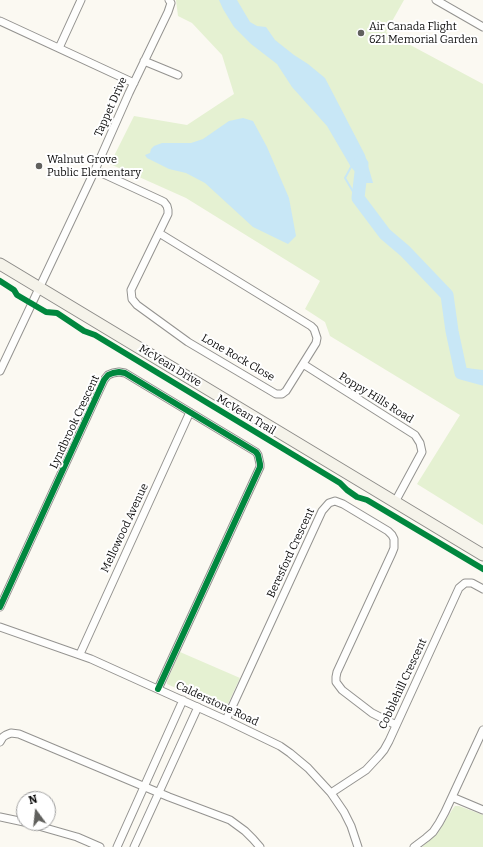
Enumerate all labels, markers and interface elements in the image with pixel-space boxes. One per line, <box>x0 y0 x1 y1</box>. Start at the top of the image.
place label: Air Canada Flight 621 Memorial Garden <box>369 20 478 46</box>
marker: Air Canada Flight 621 Memorial Garden <box>356 28 366 38</box>
street label: Tappet Drive <box>92 75 130 139</box>
place label: Walnut Grove Public Elementary <box>47 153 141 179</box>
marker: Walnut Grove Public Elementary <box>34 161 44 171</box>
street label: Lone Rock Close <box>199 332 277 384</box>
street label: McVean Drive <box>136 342 204 390</box>
street label: Poppy Hills Road <box>336 370 416 426</box>
street label: Lyndbrook Crescent <box>47 373 103 471</box>
street label: McVean Trail <box>214 392 278 438</box>
street label: Mellowood Avenue <box>99 481 151 575</box>
street label: Beresford Crescent <box>264 506 318 600</box>
street label: Cobblehill Crescent <box>376 636 430 732</box>
street label: Calderstone Road <box>174 679 260 729</box>
north arrow <box>16 791 56 831</box>
text: N <box>27 793 39 807</box>

